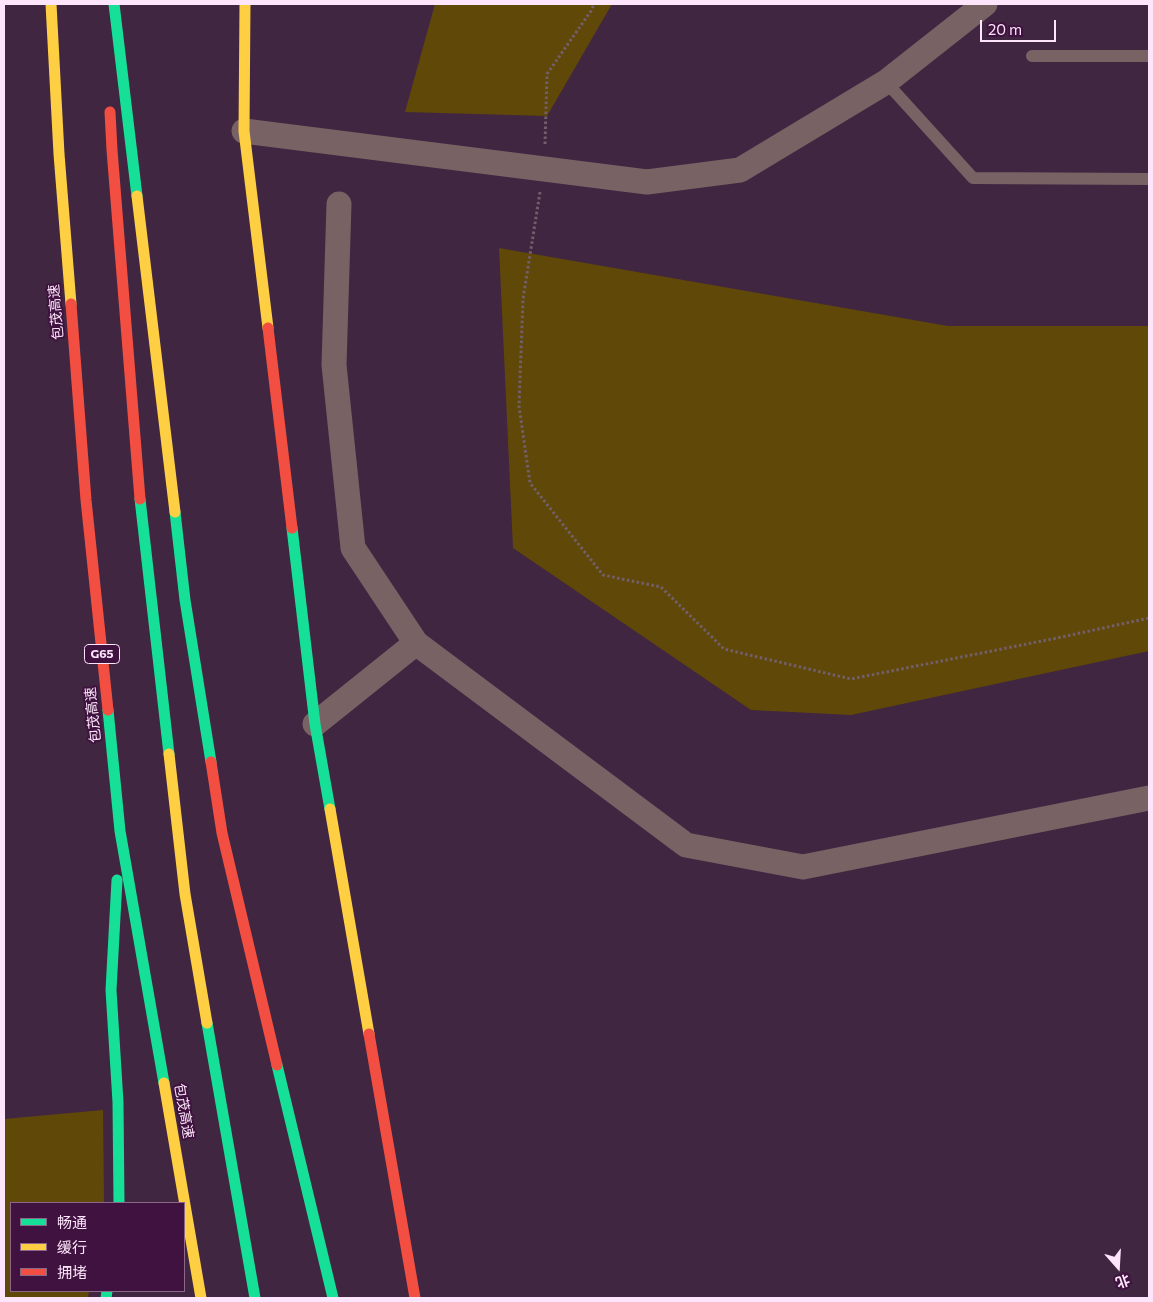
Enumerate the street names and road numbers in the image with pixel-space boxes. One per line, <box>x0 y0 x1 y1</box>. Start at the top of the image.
street label: 包茂高速 <box>45 283 67 341</box>
road number: G65 <box>84 644 120 664</box>
street label: 包茂高速 <box>82 686 104 744</box>
street label: 包茂高速 <box>171 1082 197 1140</box>

